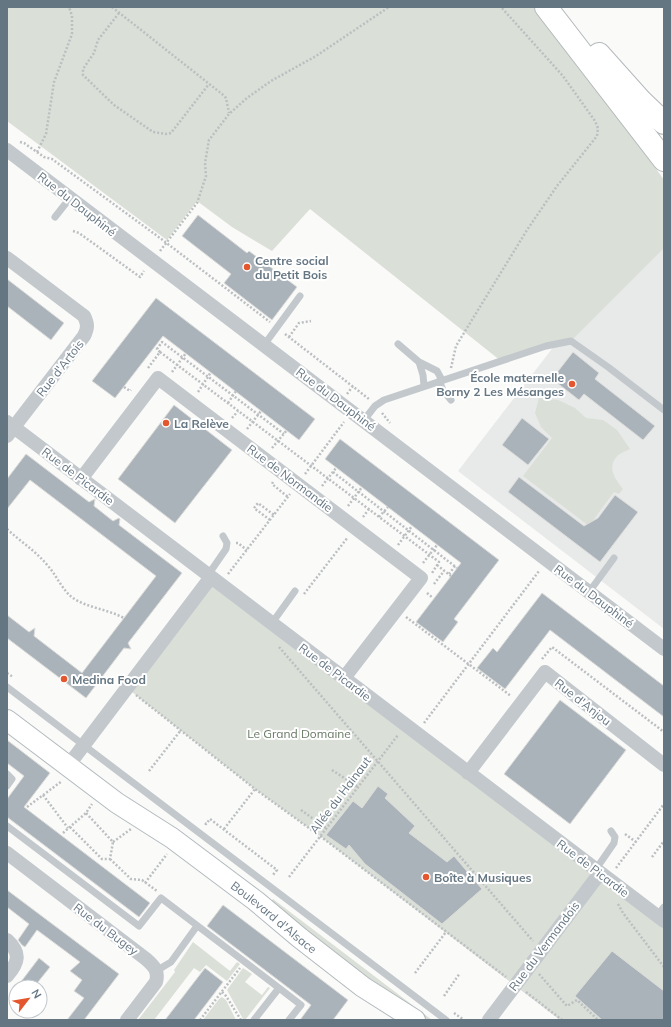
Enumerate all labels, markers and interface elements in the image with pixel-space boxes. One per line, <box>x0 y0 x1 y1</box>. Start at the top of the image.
street label: Rue du Dauphiné <box>35 169 119 239</box>
place label: Centre social du Petit Bois <box>255 253 329 282</box>
marker: Centre social du Petit Bois <box>242 262 252 272</box>
street label: Rue d'Artois <box>33 337 87 399</box>
street label: Rue du Dauphiné <box>293 364 379 434</box>
place label: École maternelle Borny 2 Les Mésanges <box>436 370 564 399</box>
marker: École maternelle Borny 2 Les Mésanges <box>567 379 577 389</box>
place label: La Relève <box>174 416 229 431</box>
marker: La Relève <box>161 418 171 428</box>
street label: Rue de Normandie <box>244 441 336 515</box>
street label: Rue de Picardie <box>39 444 117 508</box>
street label: Rue du Dauphiné <box>551 561 637 631</box>
street label: Rue de Picardie <box>296 640 374 704</box>
place label: Medina Food <box>72 672 146 687</box>
marker: Medina Food <box>59 674 69 684</box>
street label: Rue d'Anjou <box>552 675 614 729</box>
park label: Le Grand Domaine <box>247 726 351 741</box>
street label: Allée du Hainaut <box>306 754 374 836</box>
street label: Rue de Picardie <box>554 836 632 900</box>
place label: Boîte à Musiques <box>434 870 532 885</box>
marker: Boîte à Musiques <box>421 872 431 882</box>
street label: Boulevard d'Alsace <box>228 877 320 956</box>
street label: Rue du Vermandois <box>505 898 583 994</box>
street label: Rue du Bugey <box>71 900 142 959</box>
north arrow <box>8 979 48 1019</box>
text: N <box>28 987 45 1001</box>

